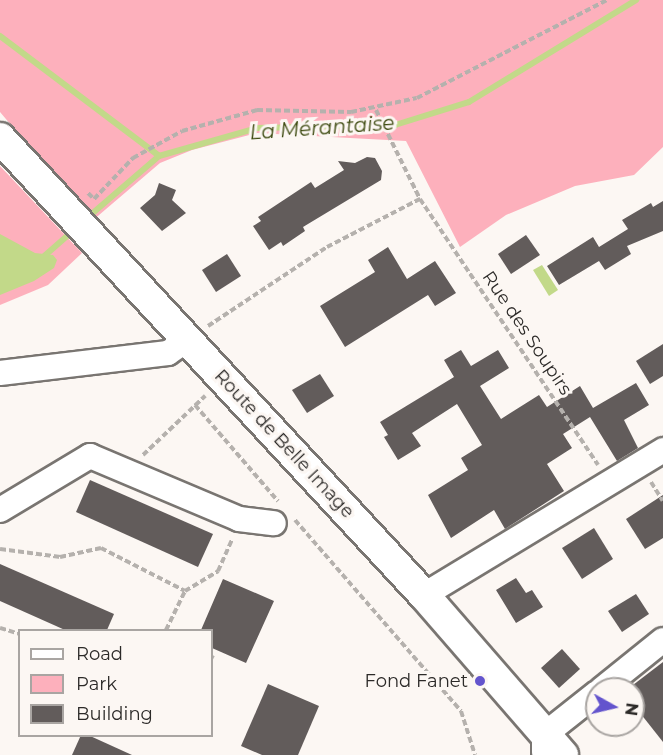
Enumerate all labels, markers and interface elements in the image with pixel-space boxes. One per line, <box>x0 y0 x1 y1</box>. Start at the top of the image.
water label: La Mérantaise <box>249 111 395 145</box>
street label: Rue des Soupirs <box>478 267 576 399</box>
street label: Route de Belle Image <box>210 365 358 523</box>
legend <box>18 629 213 737</box>
text: Road <box>76 643 123 665</box>
place label: Fond Fanet <box>365 670 468 692</box>
text: Park <box>76 673 117 695</box>
marker: Fond Fanet <box>473 674 487 688</box>
north arrow <box>585 677 645 737</box>
text: N <box>621 702 642 717</box>
text: Building <box>76 703 153 725</box>

